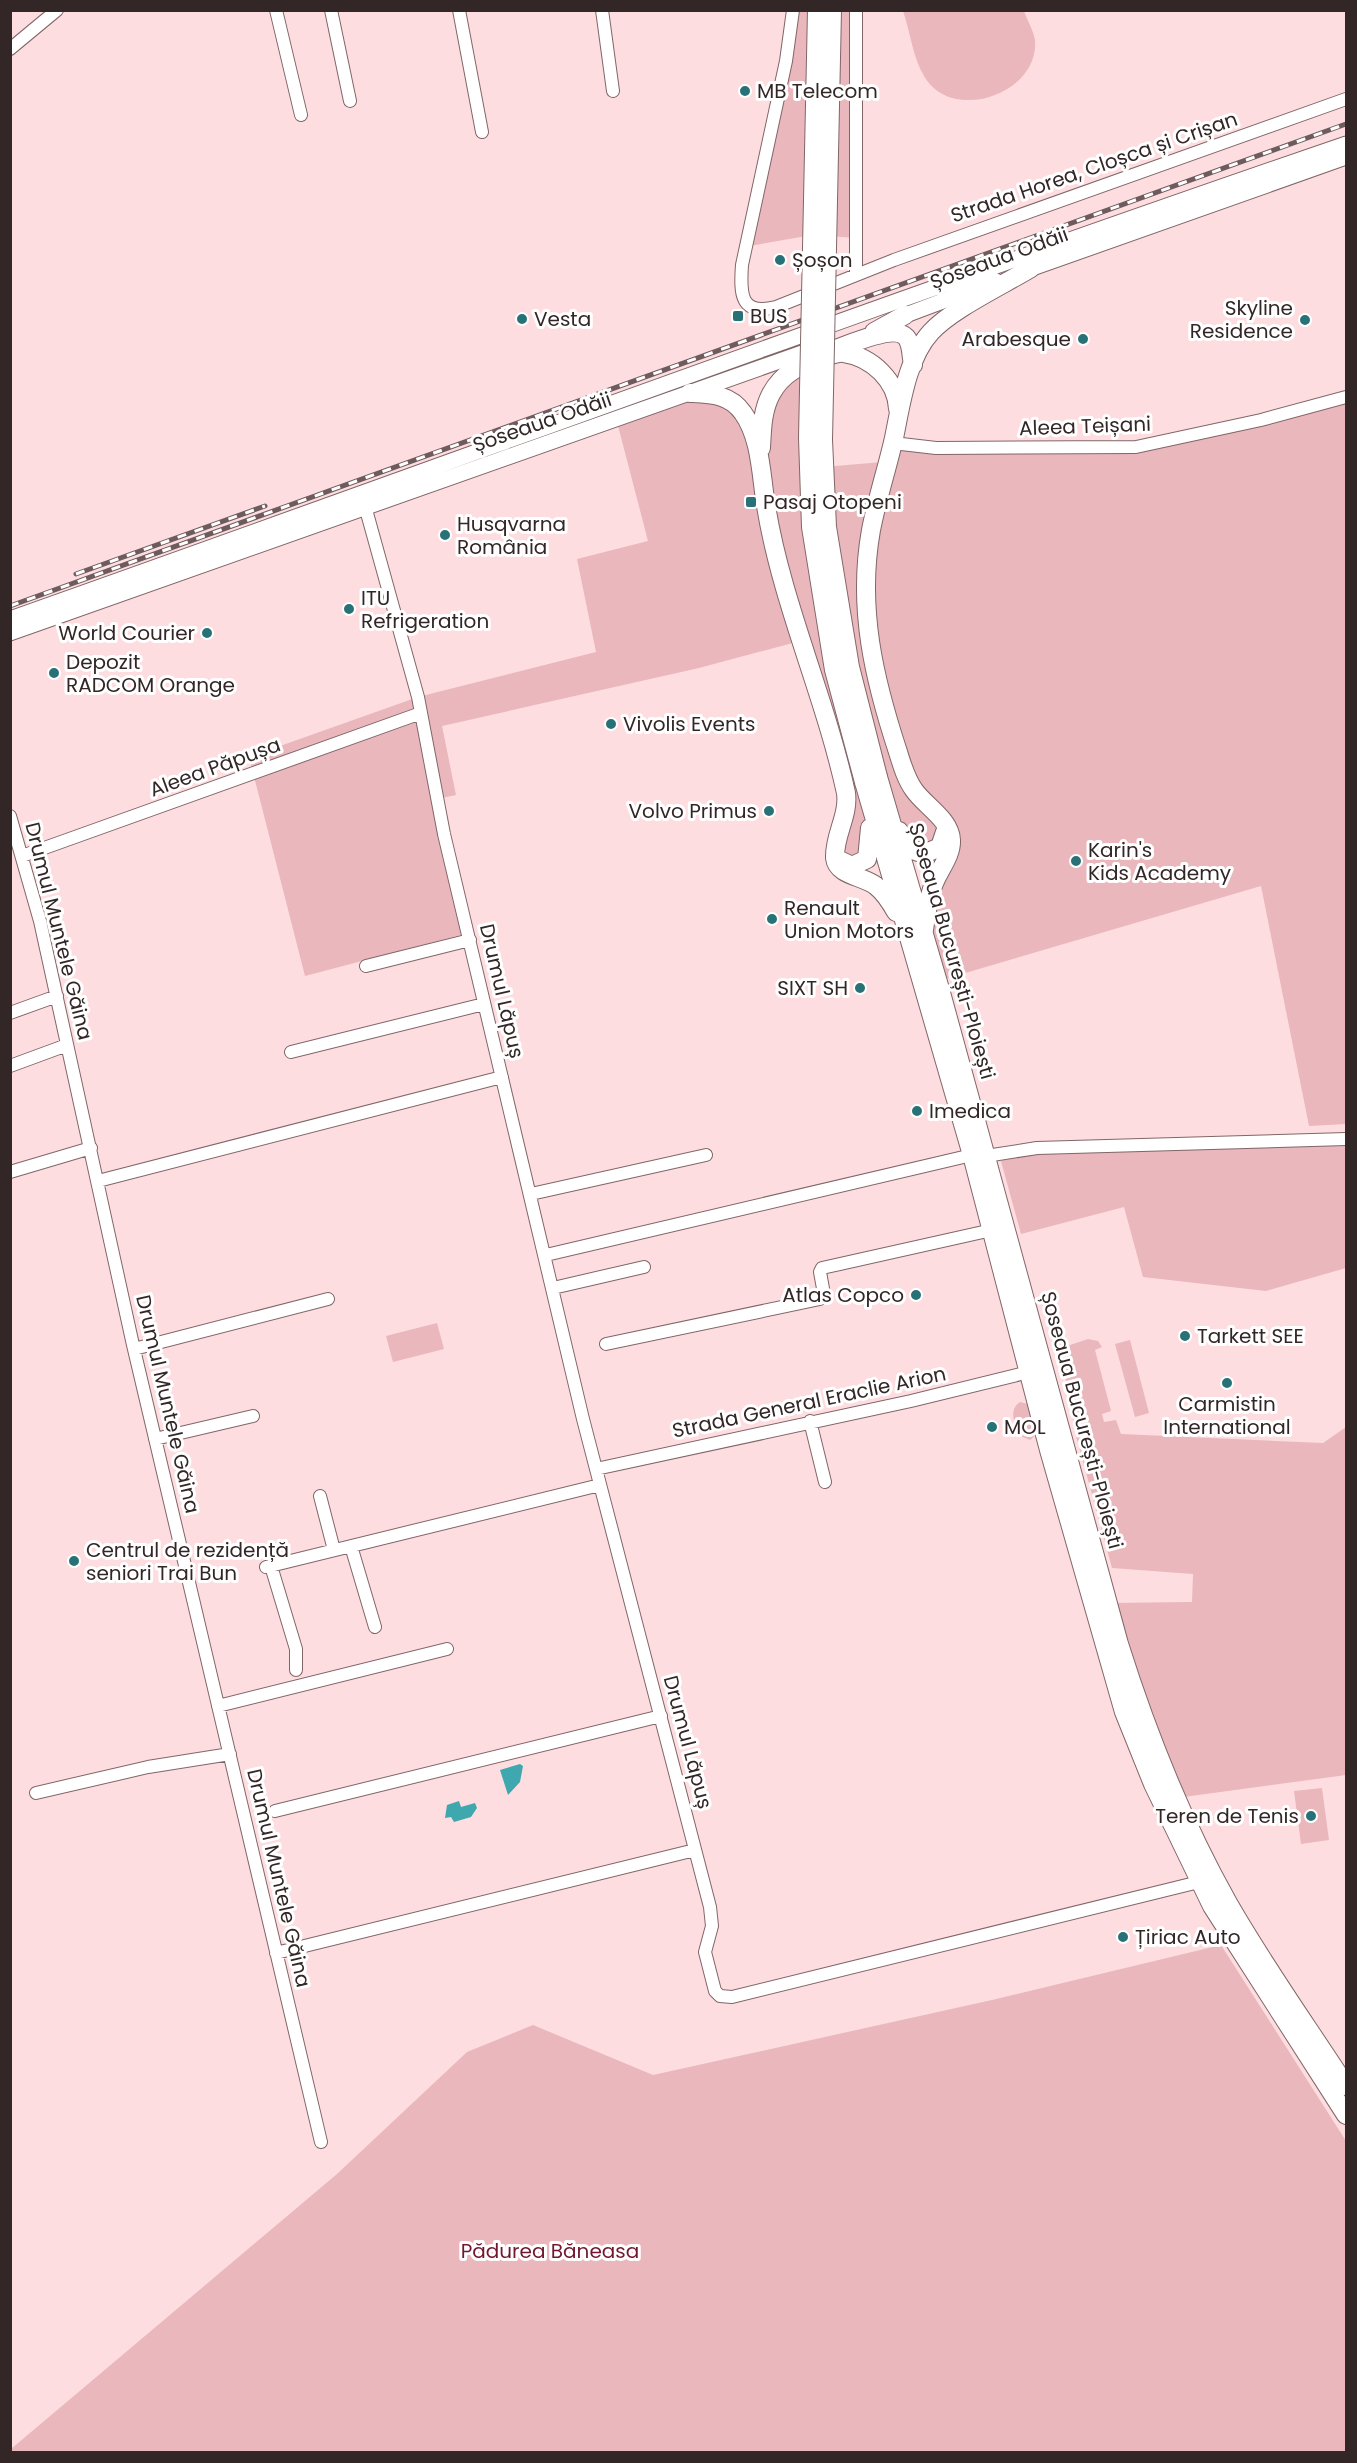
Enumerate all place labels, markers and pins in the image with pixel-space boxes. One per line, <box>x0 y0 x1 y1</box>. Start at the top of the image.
place label: MB Telecom <box>757 77 878 105</box>
marker: MB Telecom <box>738 84 752 98</box>
place label: Șoșon <box>792 246 853 274</box>
marker: Șoșon <box>773 253 787 267</box>
place label: Skyline Residence <box>1190 294 1293 345</box>
place label: BUS <box>750 302 788 330</box>
place label: Vesta <box>534 305 591 333</box>
marker: BUS <box>731 309 745 323</box>
marker: Vesta <box>515 312 529 326</box>
marker: Skyline Residence <box>1298 313 1312 327</box>
place label: Arabesque <box>961 325 1071 353</box>
marker: Arabesque <box>1076 332 1090 346</box>
place label: Pasaj Otopeni <box>763 488 902 516</box>
marker: Pasaj Otopeni <box>744 495 758 509</box>
place label: Husqvarna România <box>457 510 566 561</box>
marker: Husqvarna România <box>438 528 452 542</box>
place label: ITU Refrigeration <box>361 584 489 635</box>
marker: ITU Refrigeration <box>342 602 356 616</box>
place label: World Courier <box>58 619 195 647</box>
marker: World Courier <box>200 626 214 640</box>
place label: Depozit RADCOM Orange <box>66 648 235 699</box>
marker: Depozit RADCOM Orange <box>47 666 61 680</box>
place label: Vivolis Events <box>623 710 755 738</box>
marker: Vivolis Events <box>604 717 618 731</box>
place label: Volvo Primus <box>629 797 757 825</box>
marker: Volvo Primus <box>762 804 776 818</box>
place label: Karin's Kids Academy <box>1088 836 1231 887</box>
marker: Karin's Kids Academy <box>1069 854 1083 868</box>
place label: Renault Union Motors <box>784 894 914 945</box>
marker: Renault Union Motors <box>765 912 779 926</box>
place label: SIXT SH <box>777 974 848 1002</box>
marker: SIXT SH <box>853 981 867 995</box>
place label: Imedica <box>929 1097 1011 1125</box>
marker: Imedica <box>910 1104 924 1118</box>
place label: Atlas Copco <box>782 1281 904 1309</box>
marker: Atlas Copco <box>909 1288 923 1302</box>
place label: Tarkett SEE <box>1197 1322 1304 1350</box>
marker: Tarkett SEE <box>1178 1329 1192 1343</box>
marker: Carmistin International <box>1220 1376 1234 1390</box>
place label: Carmistin International <box>1163 1390 1291 1441</box>
place label: MOL <box>1004 1413 1046 1441</box>
marker: MOL <box>985 1420 999 1434</box>
place label: Centrul de rezidență seniori Trai Bun <box>86 1536 289 1587</box>
marker: Centrul de rezidență seniori Trai Bun <box>67 1554 81 1568</box>
place label: Teren de Tenis <box>1155 1802 1299 1830</box>
marker: Teren de Tenis <box>1304 1809 1318 1823</box>
place label: Țiriac Auto <box>1135 1923 1240 1951</box>
marker: Țiriac Auto <box>1116 1930 1130 1944</box>

